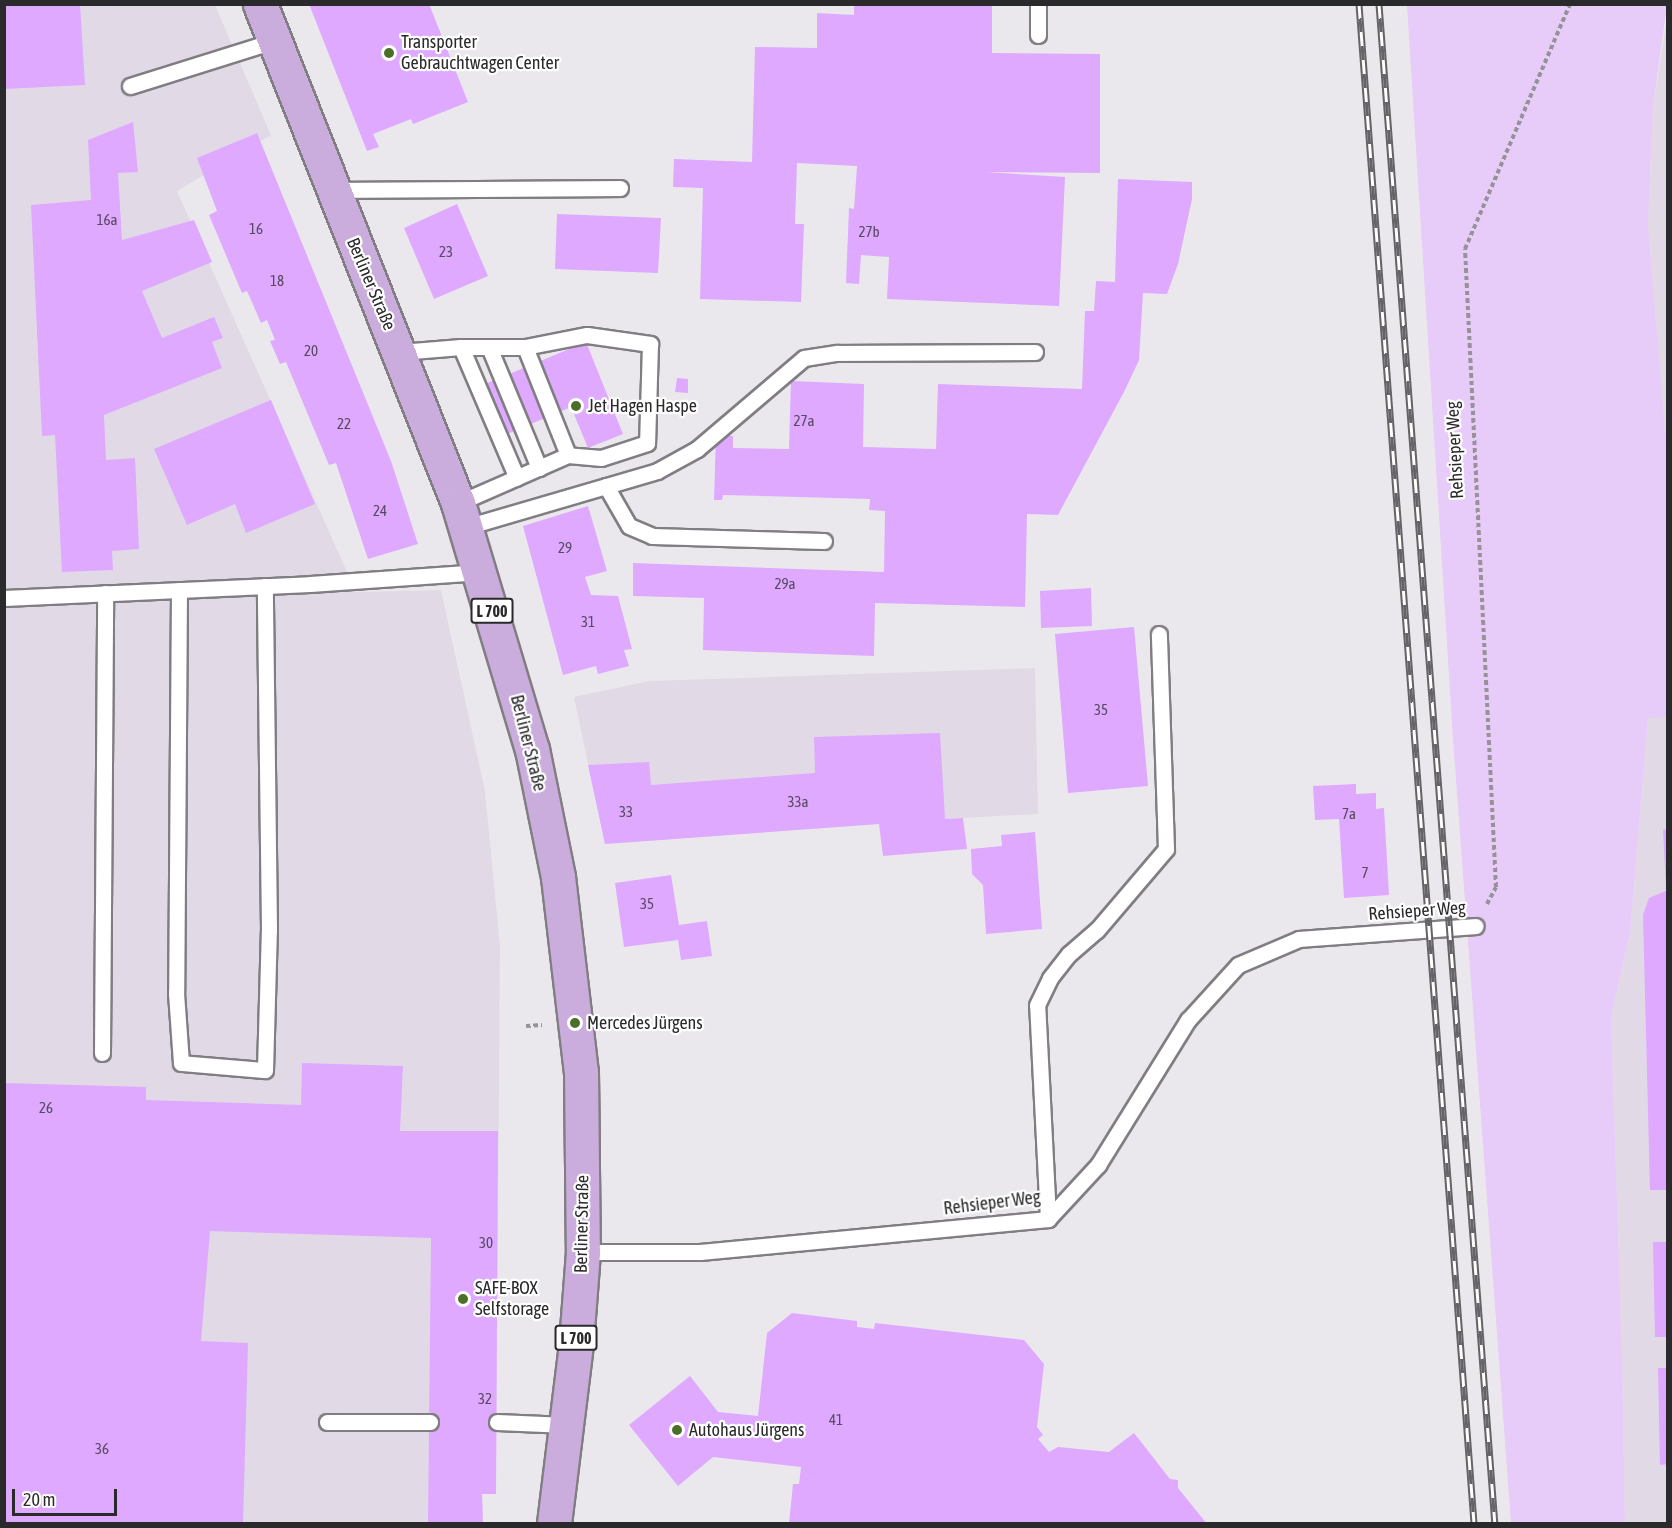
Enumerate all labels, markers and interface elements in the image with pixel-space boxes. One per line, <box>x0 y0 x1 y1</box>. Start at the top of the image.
place label: Transporter Gebrauchtwagen Center <box>401 32 559 74</box>
marker: Transporter Gebrauchtwagen Center <box>382 46 396 60</box>
house number: 16a <box>96 211 118 229</box>
house number: 16 <box>249 220 263 238</box>
house number: 27b <box>858 223 880 241</box>
street label: Berliner Straße <box>342 235 400 333</box>
house number: 23 <box>439 243 453 261</box>
house number: 18 <box>270 272 284 290</box>
house number: 20 <box>304 342 318 360</box>
place label: Jet Hagen Haspe <box>588 395 697 417</box>
marker: Jet Hagen Haspe <box>569 399 583 413</box>
street label: Rehsieper Weg <box>1442 401 1468 499</box>
house number: 27a <box>793 412 815 430</box>
house number: 22 <box>337 415 351 433</box>
house number: 24 <box>373 502 387 520</box>
house number: 29 <box>558 539 572 557</box>
house number: 29a <box>774 575 796 593</box>
road number: L 700 <box>470 598 514 624</box>
house number: 31 <box>581 613 595 631</box>
street label: Berliner Straße <box>506 693 550 793</box>
house number: 35 <box>1094 701 1108 719</box>
house number: 33a <box>787 793 809 811</box>
house number: 33 <box>619 803 633 821</box>
house number: 7a <box>1342 805 1356 823</box>
house number: 7 <box>1361 864 1369 882</box>
house number: 35 <box>640 895 654 913</box>
street label: Rehsieper Weg <box>1368 897 1466 925</box>
place label: Mercedes Jürgens <box>587 1012 703 1034</box>
marker: Mercedes Jürgens <box>568 1016 582 1030</box>
house number: 26 <box>39 1099 53 1117</box>
street label: Berliner Straße <box>570 1175 594 1273</box>
street label: Rehsieper Weg <box>942 1186 1042 1220</box>
house number: 30 <box>479 1234 493 1252</box>
place label: SAFE-BOX Selfstorage <box>475 1278 549 1320</box>
marker: SAFE-BOX Selfstorage <box>456 1292 470 1306</box>
road number: L 700 <box>554 1325 598 1351</box>
house number: 32 <box>478 1390 492 1408</box>
house number: 41 <box>829 1411 843 1429</box>
place label: Autohaus Jürgens <box>689 1419 804 1441</box>
marker: Autohaus Jürgens <box>670 1423 684 1437</box>
house number: 36 <box>95 1440 109 1458</box>
scale bar <box>15 1477 120 1515</box>
text: 20 m <box>23 1489 55 1510</box>

